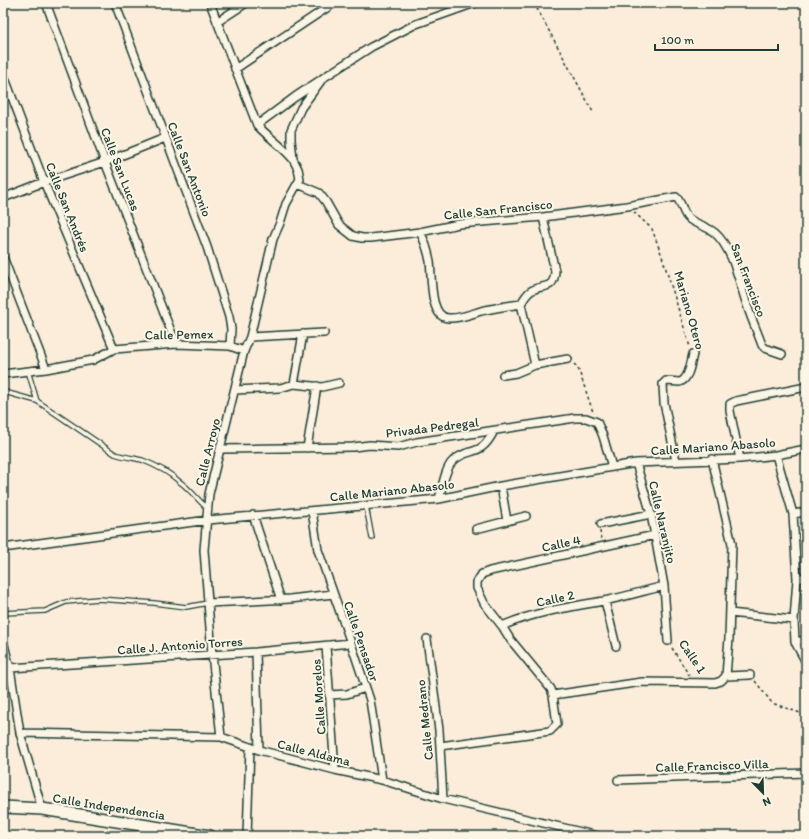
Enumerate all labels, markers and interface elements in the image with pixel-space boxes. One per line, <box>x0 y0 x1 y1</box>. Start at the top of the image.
scale bar <box>655 26 778 52</box>
text: 100 m <box>661 33 694 47</box>
street label: Calle San Antonio <box>165 120 215 219</box>
street label: Calle San Lucas <box>98 125 143 213</box>
street label: Calle San Andrés <box>43 160 92 255</box>
street label: Calle San Francisco <box>443 196 553 223</box>
street label: San Francisco <box>728 241 770 319</box>
street label: Mariano Otero <box>671 269 708 352</box>
street label: Calle Pemex <box>144 326 214 343</box>
street label: Privada Pedregal <box>385 414 480 441</box>
street label: Calle Arroyo <box>192 416 223 488</box>
street label: Calle Mariano Abasolo <box>650 435 776 458</box>
street label: Calle Mariano Abasolo <box>329 476 455 504</box>
street label: Calle Naranjito <box>646 479 679 565</box>
street label: Calle 4 <box>540 532 582 555</box>
street label: Calle 2 <box>535 587 576 610</box>
street label: Calle Pensador <box>341 599 383 684</box>
street label: Calle J. Antonio Torres <box>117 634 243 657</box>
street label: Calle 1 <box>676 636 709 676</box>
street label: Calle Morelos <box>308 658 329 735</box>
street label: Calle Medrano <box>413 679 436 761</box>
street label: Calle Aldama <box>276 736 352 769</box>
street label: Calle Francisco Villa <box>655 756 769 775</box>
north arrow <box>743 773 783 813</box>
street label: Calle Independencia <box>52 790 166 823</box>
text: N <box>761 794 773 809</box>

